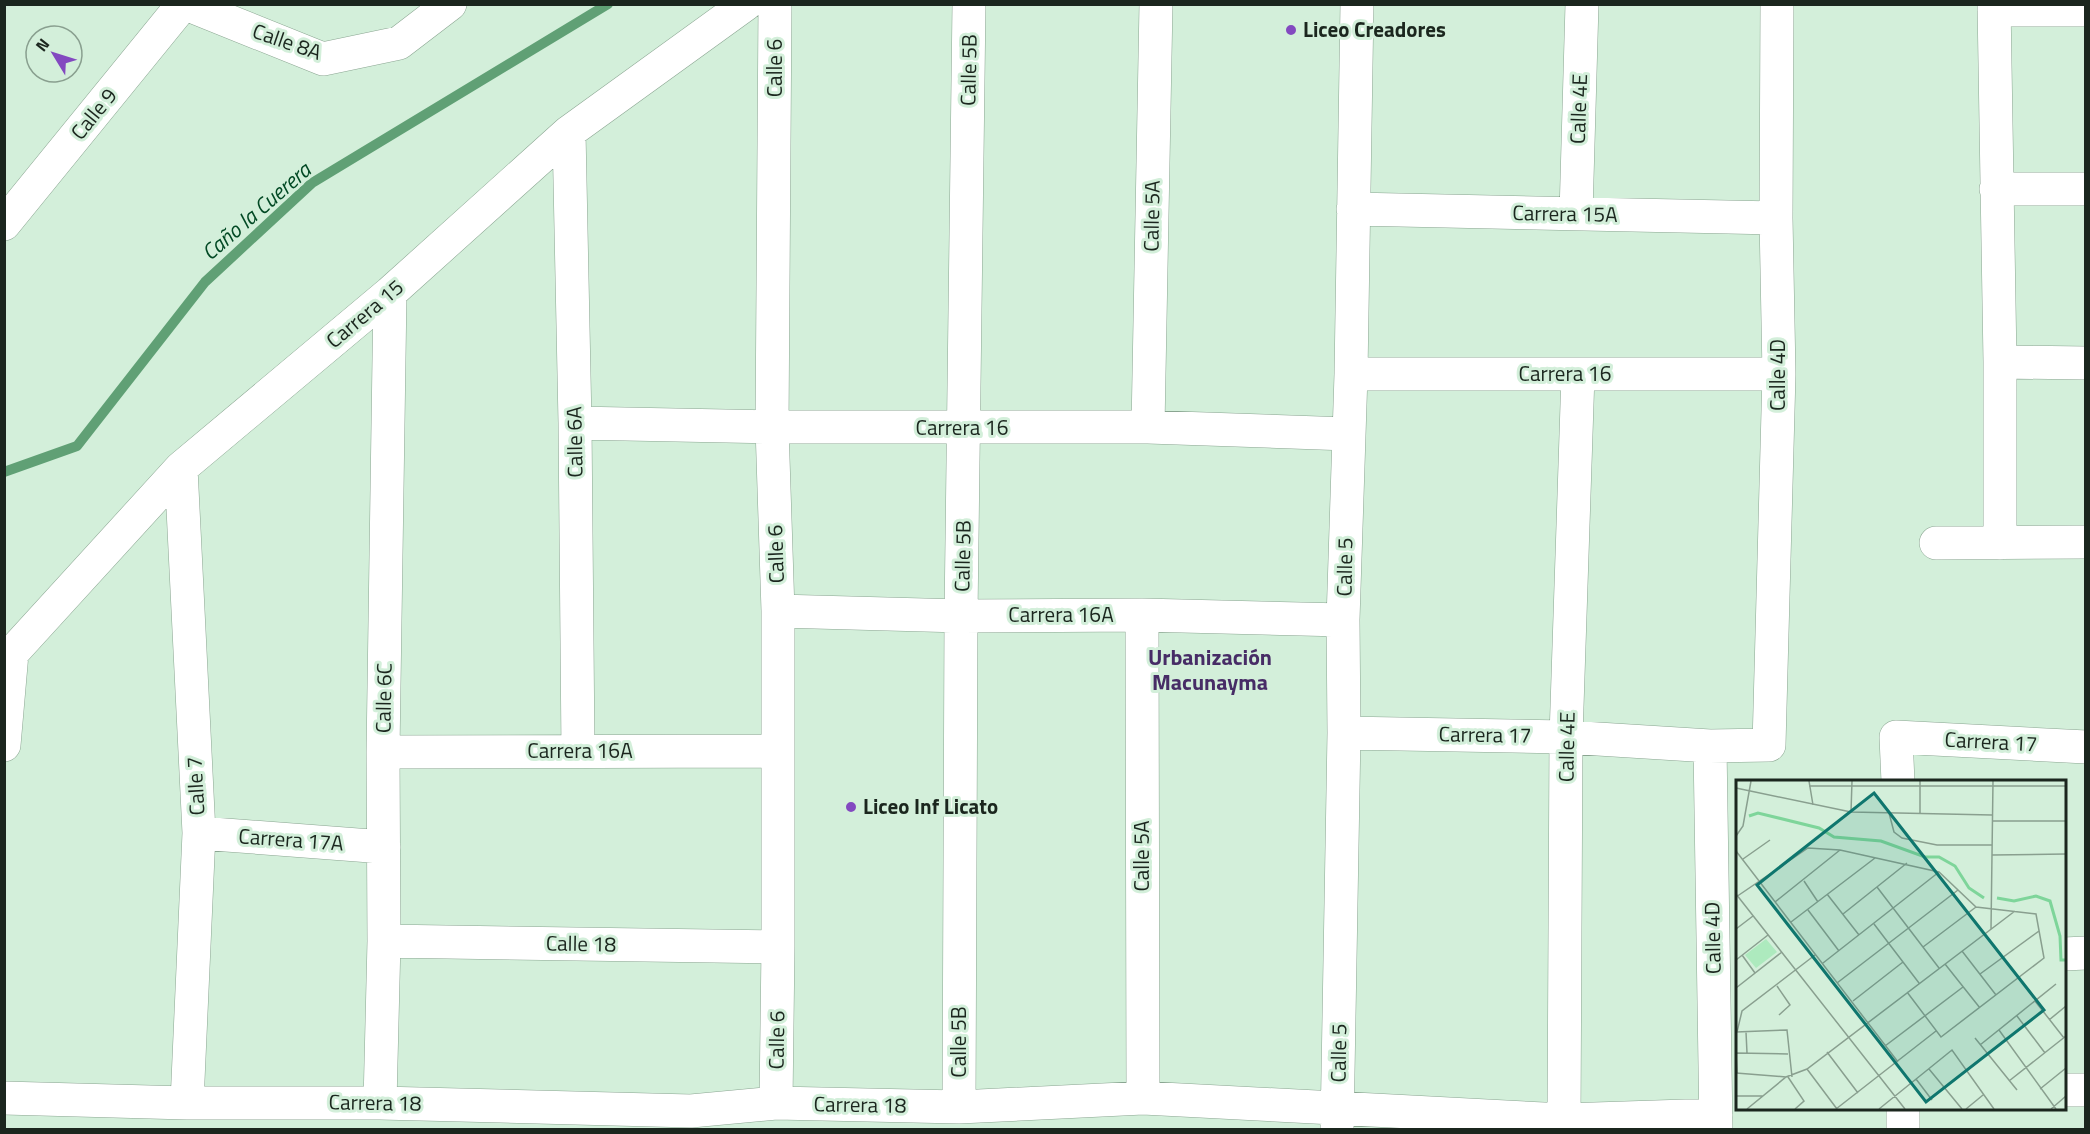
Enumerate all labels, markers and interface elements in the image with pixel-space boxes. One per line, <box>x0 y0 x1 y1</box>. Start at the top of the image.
place label: Liceo Creadores <box>1303 13 1446 45</box>
street label: Calle 8A <box>248 14 327 68</box>
marker: Liceo Creadores <box>1284 23 1298 37</box>
north arrow <box>24 24 84 84</box>
text: N <box>29 33 55 57</box>
street label: Calle 5B <box>951 34 985 106</box>
street label: Calle 6 <box>758 39 790 97</box>
street label: Calle 4E <box>1561 73 1595 145</box>
street label: Calle 9 <box>62 81 124 146</box>
water label: Caño la Cuerera <box>194 152 320 268</box>
street label: Calle 5A <box>1134 180 1168 252</box>
street label: Carrera 15A <box>1512 196 1618 230</box>
street label: Carrera 15 <box>319 271 410 355</box>
street label: Calle 4D <box>1761 339 1793 411</box>
street label: Carrera 16 <box>1519 357 1611 389</box>
street label: Calle 6A <box>557 406 591 478</box>
street label: Carrera 16 <box>916 411 1008 443</box>
street label: Calle 5B <box>945 520 979 592</box>
street label: Calle 6 <box>758 524 792 584</box>
street label: Calle 5 <box>1327 537 1361 597</box>
street label: Carrera 16A <box>1008 598 1114 630</box>
district label: Urbanización Macunayma <box>1148 640 1272 699</box>
street label: Calle 6C <box>366 663 400 733</box>
street label: Calle 4E <box>1549 712 1583 782</box>
street label: Carrera 17 <box>1438 717 1532 751</box>
street label: Carrera 17 <box>1944 723 2038 759</box>
street label: Carrera 16A <box>527 734 633 766</box>
street label: Calle 7 <box>177 756 213 816</box>
inset map <box>1736 780 2066 1110</box>
place label: Liceo Inf Licato <box>863 790 998 822</box>
marker: Liceo Inf Licato <box>844 800 858 814</box>
street label: Carrera 17A <box>237 819 345 859</box>
street label: Calle 5A <box>1125 820 1157 892</box>
street label: Calle 4D <box>1695 902 1729 974</box>
street label: Calle 18 <box>546 926 617 960</box>
street label: Calle 5B <box>942 1006 974 1078</box>
street label: Calle 6 <box>759 1010 793 1070</box>
street label: Calle 5 <box>1321 1023 1355 1083</box>
street label: Carrera 18 <box>328 1085 422 1119</box>
street label: Carrera 18 <box>813 1087 907 1121</box>

